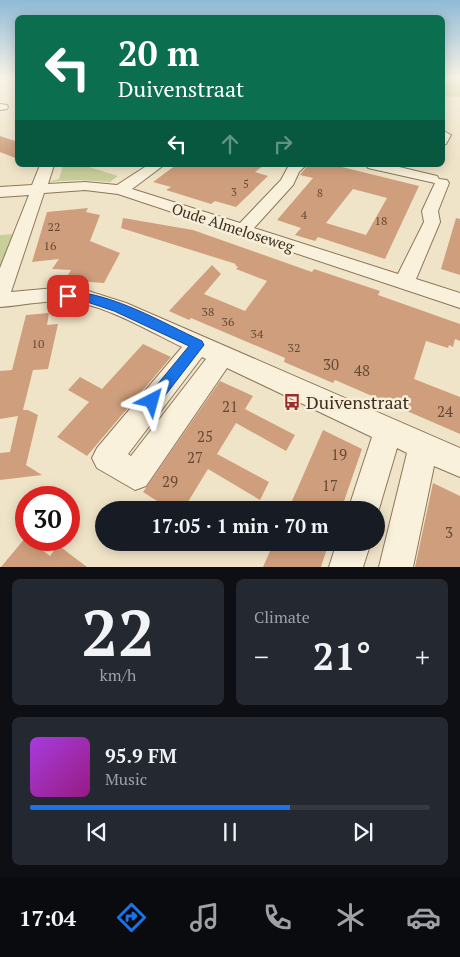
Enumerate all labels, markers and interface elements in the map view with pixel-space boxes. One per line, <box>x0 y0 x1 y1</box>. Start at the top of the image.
text: 20 m <box>118 30 199 76</box>
icon: left <box>35 35 100 100</box>
text: Duivenstraat <box>118 74 244 103</box>
icon: left <box>163 130 191 158</box>
icon: ahead <box>216 130 244 158</box>
icon: right <box>269 130 297 158</box>
house number: 5 <box>243 177 249 191</box>
house number: 3 <box>231 185 237 199</box>
house number: 8 <box>317 186 323 200</box>
street label: Oude Almeloseweg <box>169 198 298 257</box>
house number: 4 <box>301 207 308 222</box>
house number: 18 <box>375 213 387 228</box>
house number: 22 <box>48 219 60 234</box>
house number: 16 <box>44 238 57 253</box>
pin <box>47 275 89 317</box>
icon: arrive <box>54 282 82 310</box>
house number: 38 <box>202 304 214 319</box>
house number: 36 <box>222 314 235 329</box>
house number: 34 <box>251 326 264 341</box>
house number: 10 <box>32 336 44 351</box>
house number: 32 <box>288 340 300 355</box>
house number: 30 <box>323 354 339 374</box>
house number: 48 <box>354 360 370 380</box>
position arrow <box>125 374 177 426</box>
place label: Duivenstraat <box>306 390 410 414</box>
bus stop icon: Duivenstraat <box>282 392 302 412</box>
house number: 21 <box>222 396 238 416</box>
house number: 24 <box>437 401 453 421</box>
house number: 25 <box>197 426 213 446</box>
house number: 19 <box>331 444 347 464</box>
house number: 27 <box>187 447 203 467</box>
house number: 29 <box>162 471 178 491</box>
house number: 17 <box>322 475 338 495</box>
speed limit sign: 30 <box>15 486 80 551</box>
text: 17:05 · 1 min · 70 m <box>151 513 329 538</box>
house number: 3 <box>445 522 453 542</box>
text: 22 <box>81 588 155 675</box>
text: Climate <box>254 606 310 628</box>
text: 21° <box>313 631 371 681</box>
text: − <box>254 638 269 675</box>
text: + <box>415 638 430 675</box>
text: km/h <box>100 664 136 686</box>
text: 95.9 FM <box>105 743 177 768</box>
text: Music <box>105 768 147 790</box>
icon: previous <box>83 818 111 846</box>
icon: pause <box>216 818 244 846</box>
icon: next <box>349 818 377 846</box>
icon: directions <box>114 900 149 935</box>
icon: music <box>187 900 222 935</box>
icon: phone <box>260 900 295 935</box>
icon: climate <box>333 900 368 935</box>
icon: car <box>406 900 441 935</box>
text: 17:04 <box>19 903 76 932</box>

